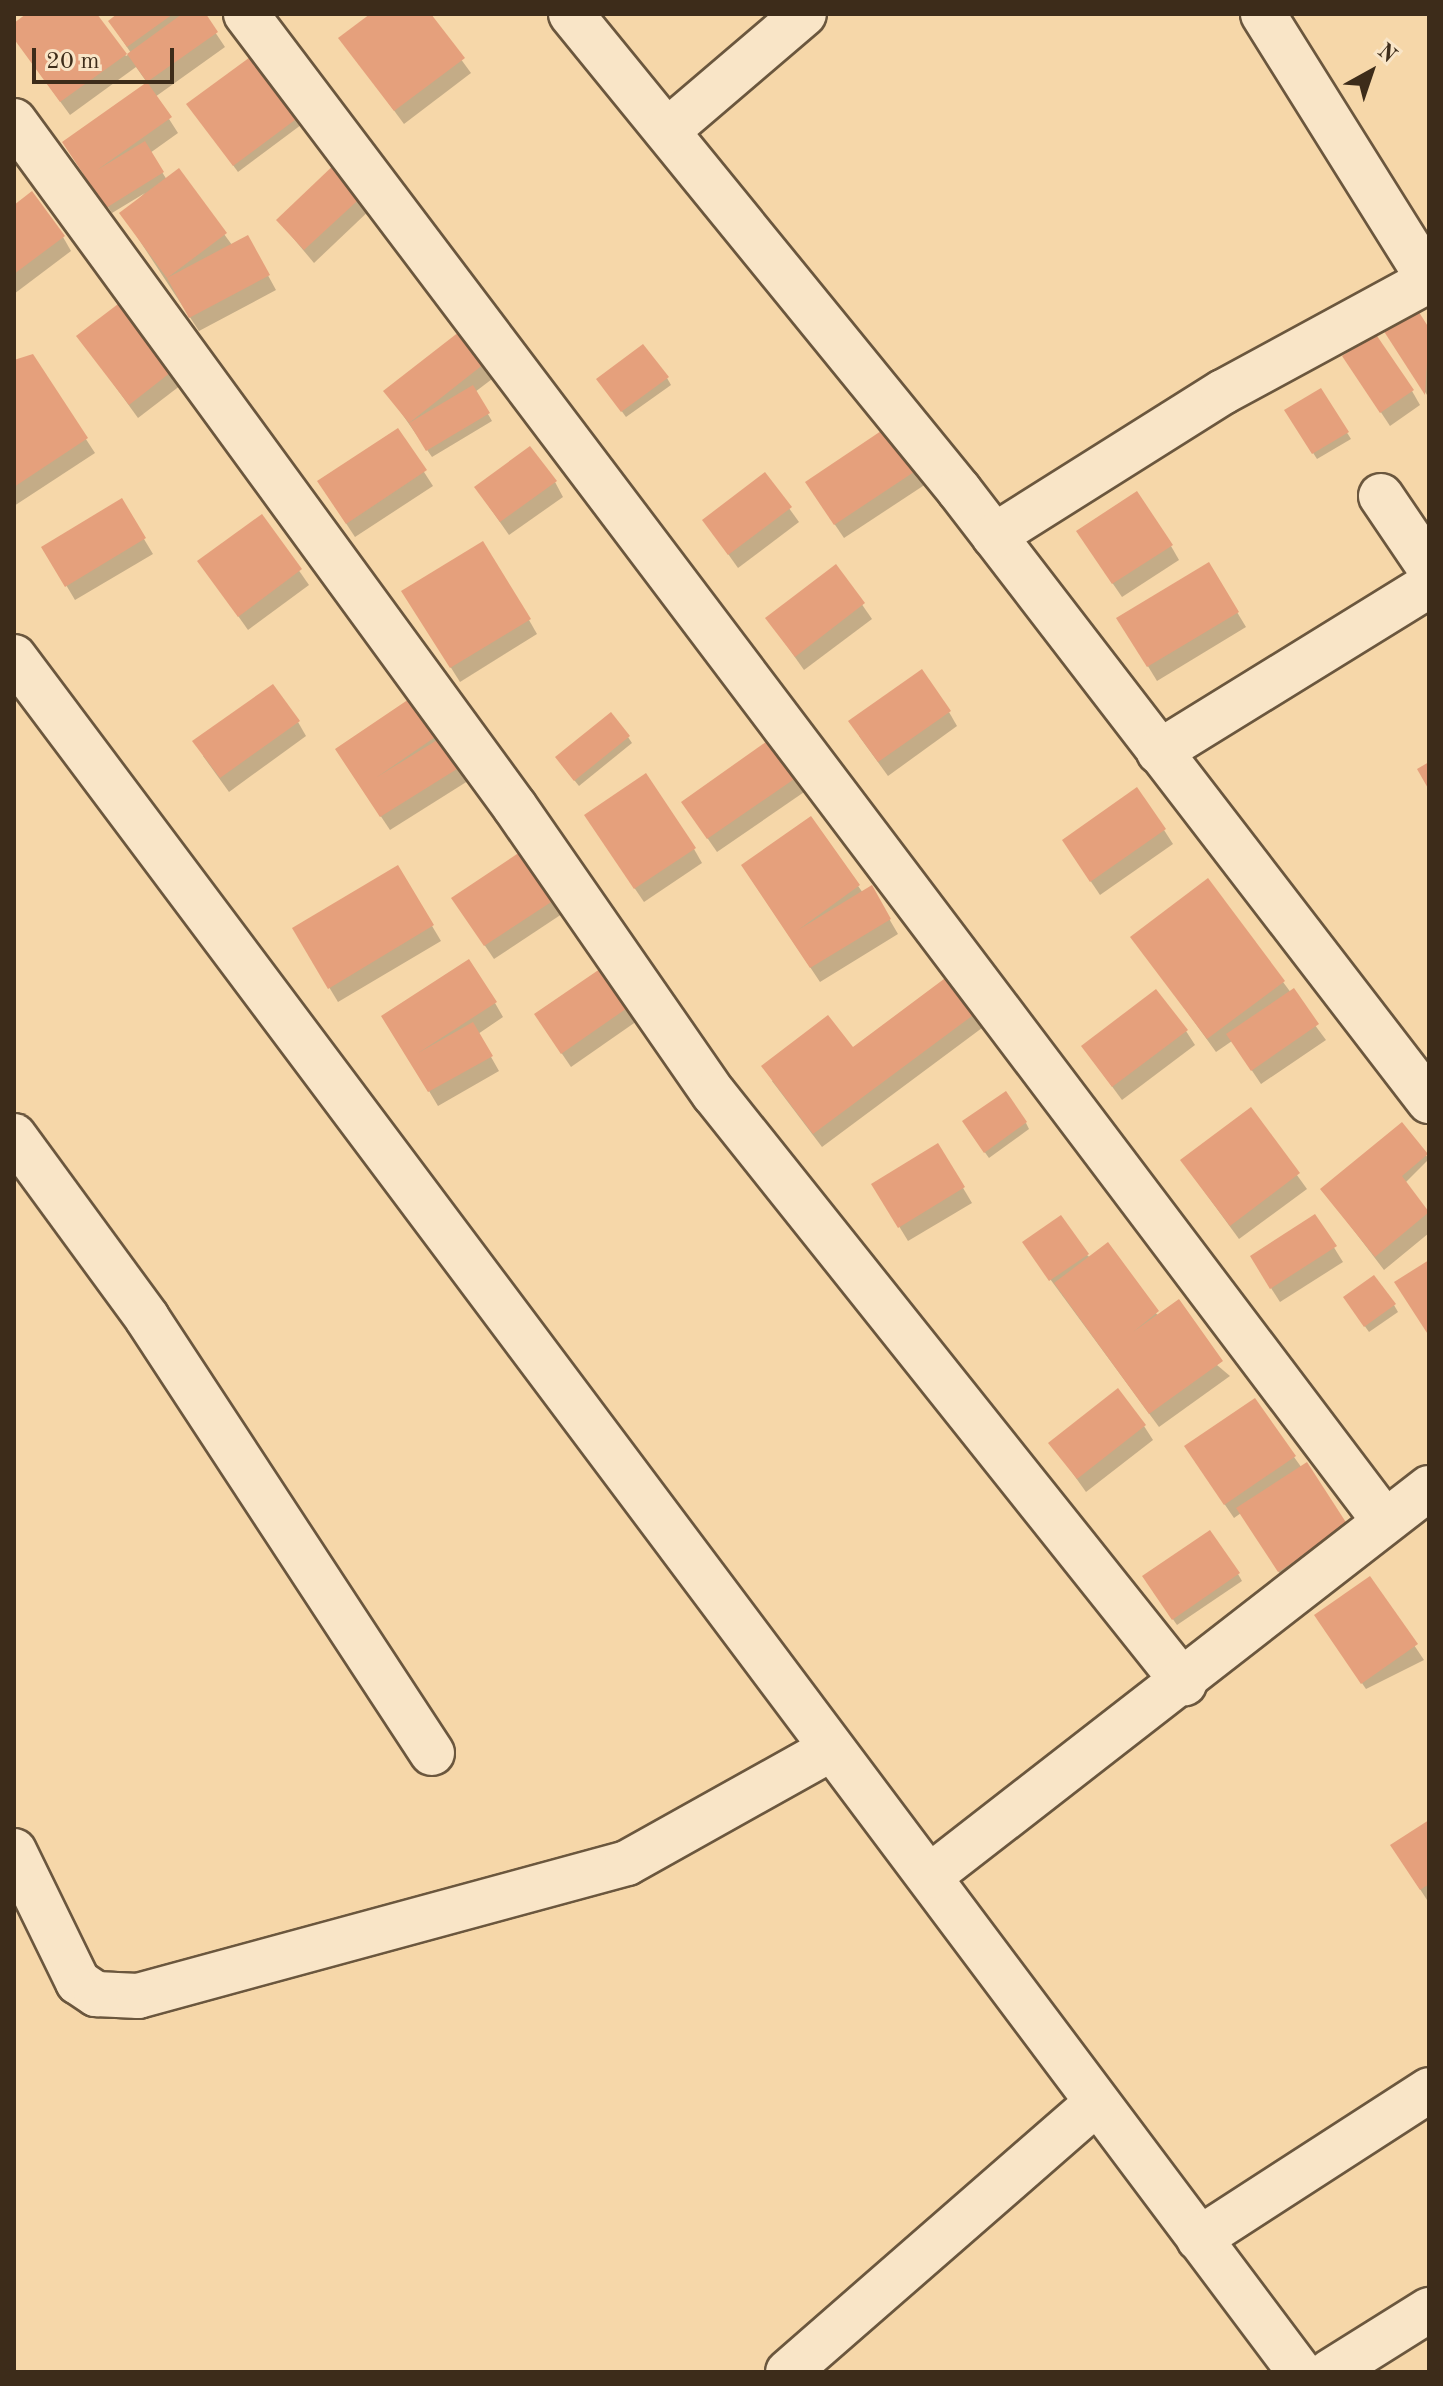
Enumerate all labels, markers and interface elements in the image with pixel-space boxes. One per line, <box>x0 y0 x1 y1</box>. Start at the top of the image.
scale bar <box>36 32 178 82</box>
north arrow <box>1331 32 1411 112</box>
text: N <box>1373 40 1400 67</box>
text: 20 m <box>46 50 100 74</box>

